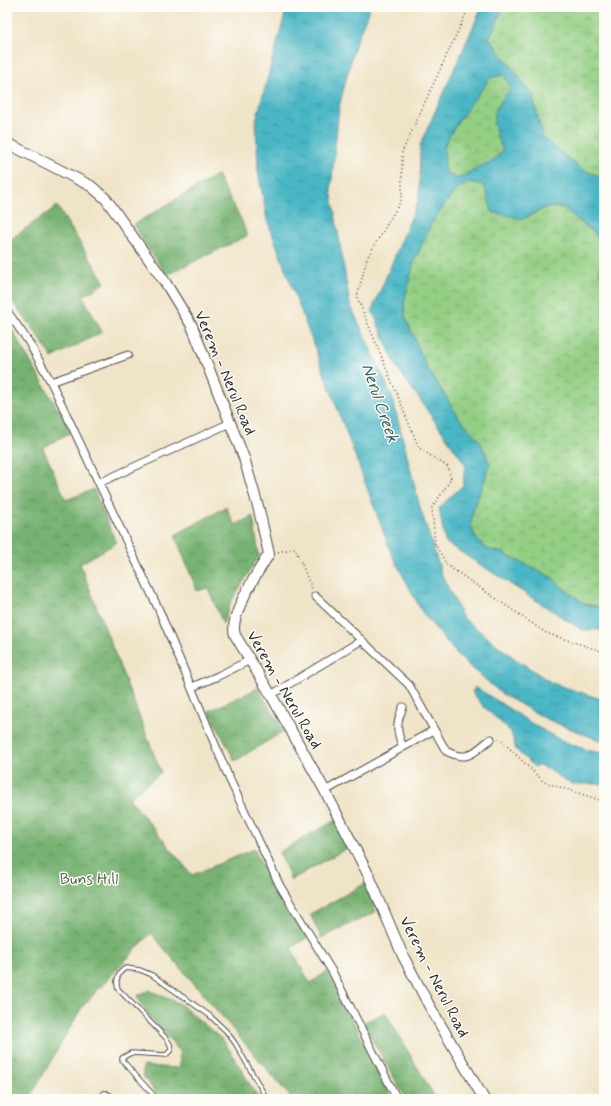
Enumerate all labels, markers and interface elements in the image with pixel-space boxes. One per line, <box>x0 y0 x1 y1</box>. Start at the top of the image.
street label: Verem - Nerul Road <box>189 307 261 439</box>
water label: Nerul Creek <box>356 360 404 446</box>
street label: Verem - Nerul Road <box>242 627 326 753</box>
park label: Buns Hill <box>60 869 118 890</box>
street label: Verem - Nerul Road <box>394 913 474 1041</box>

